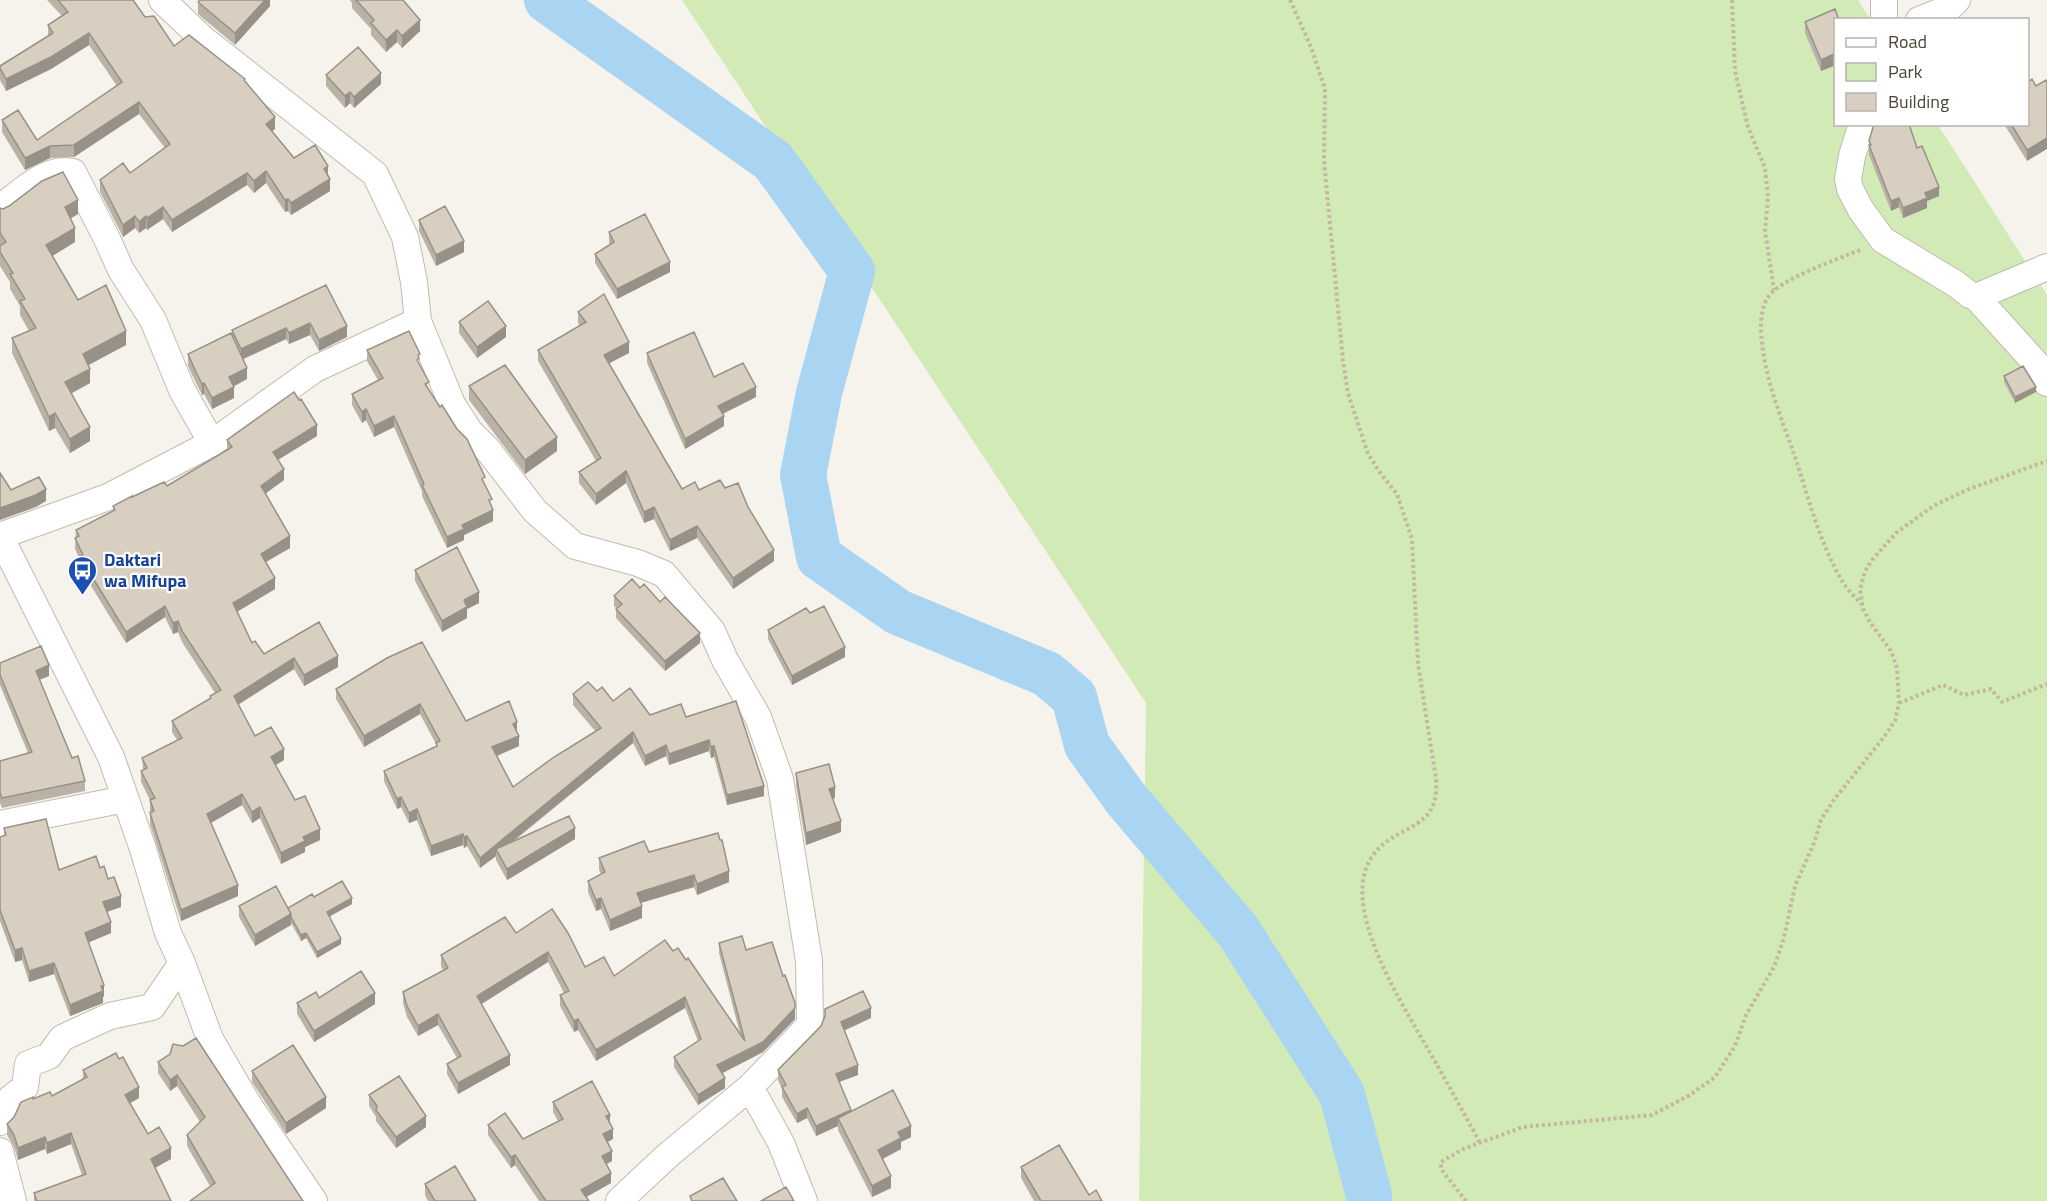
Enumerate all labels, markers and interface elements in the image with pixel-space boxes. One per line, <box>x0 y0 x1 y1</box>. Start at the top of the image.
legend <box>1834 18 2029 126</box>
text: Road <box>1888 28 1927 55</box>
text: Park <box>1888 58 1923 85</box>
text: Building <box>1888 88 1949 115</box>
place label: Daktari wa Mifupa <box>104 546 187 594</box>
bus stop icon: Daktari wa Mifupa <box>67 554 99 596</box>

